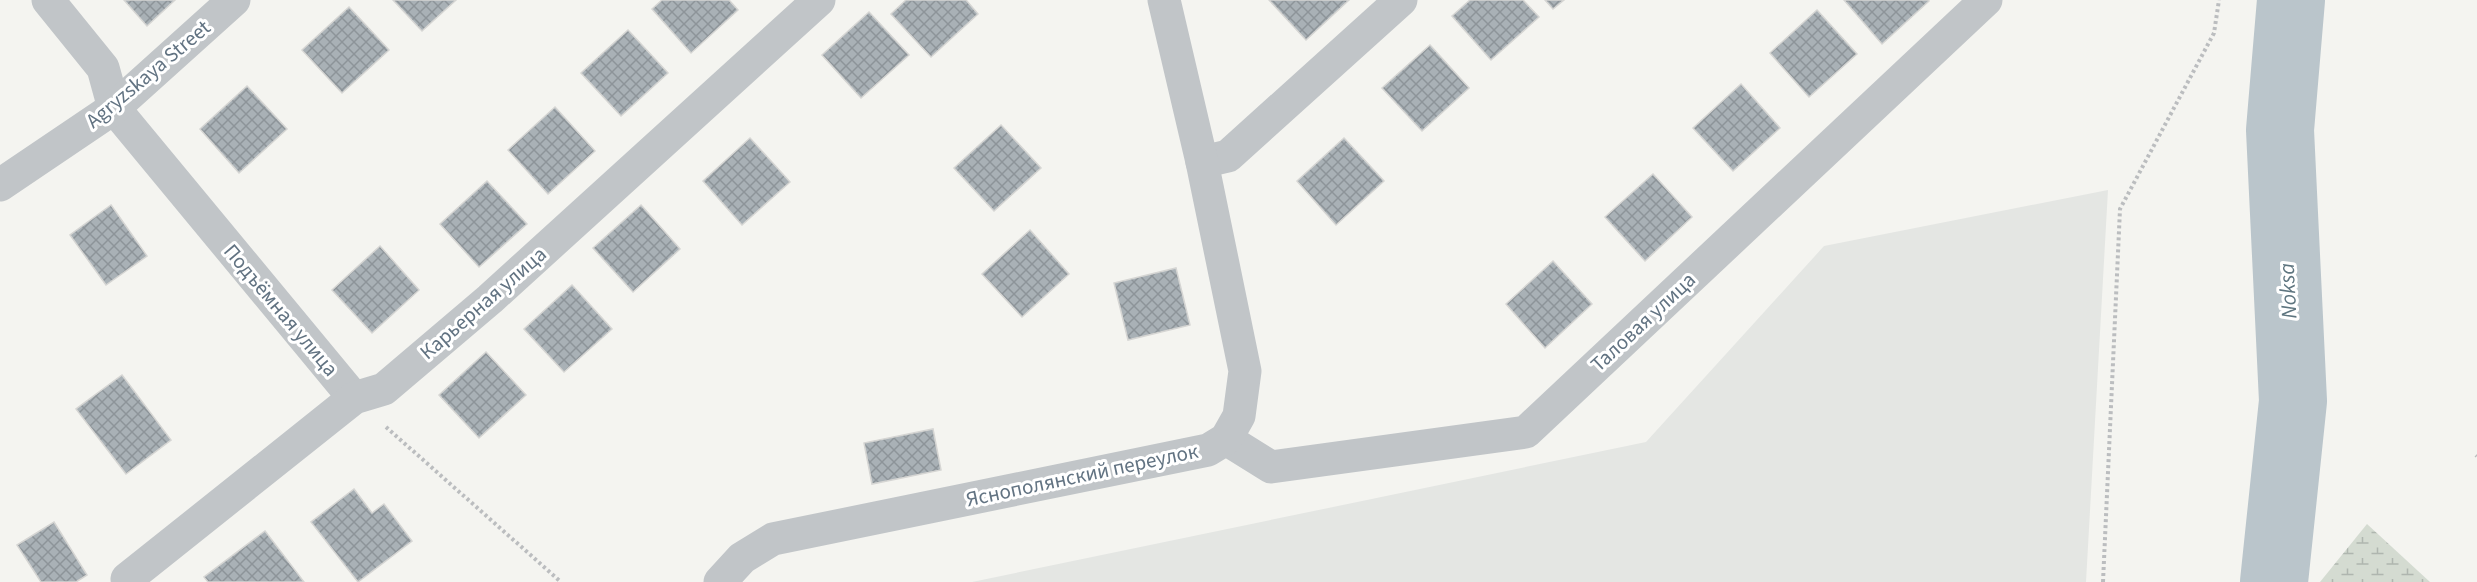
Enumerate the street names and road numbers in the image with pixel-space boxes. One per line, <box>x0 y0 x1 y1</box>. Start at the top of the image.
street label: Agryzskaya Street <box>79 13 217 135</box>
street label: Подъёмная улица <box>217 237 345 383</box>
street label: Карьерная улица <box>413 239 553 367</box>
street label: Таловая улица <box>1584 265 1702 379</box>
street label: Яснополянский переулок <box>963 436 1201 514</box>

